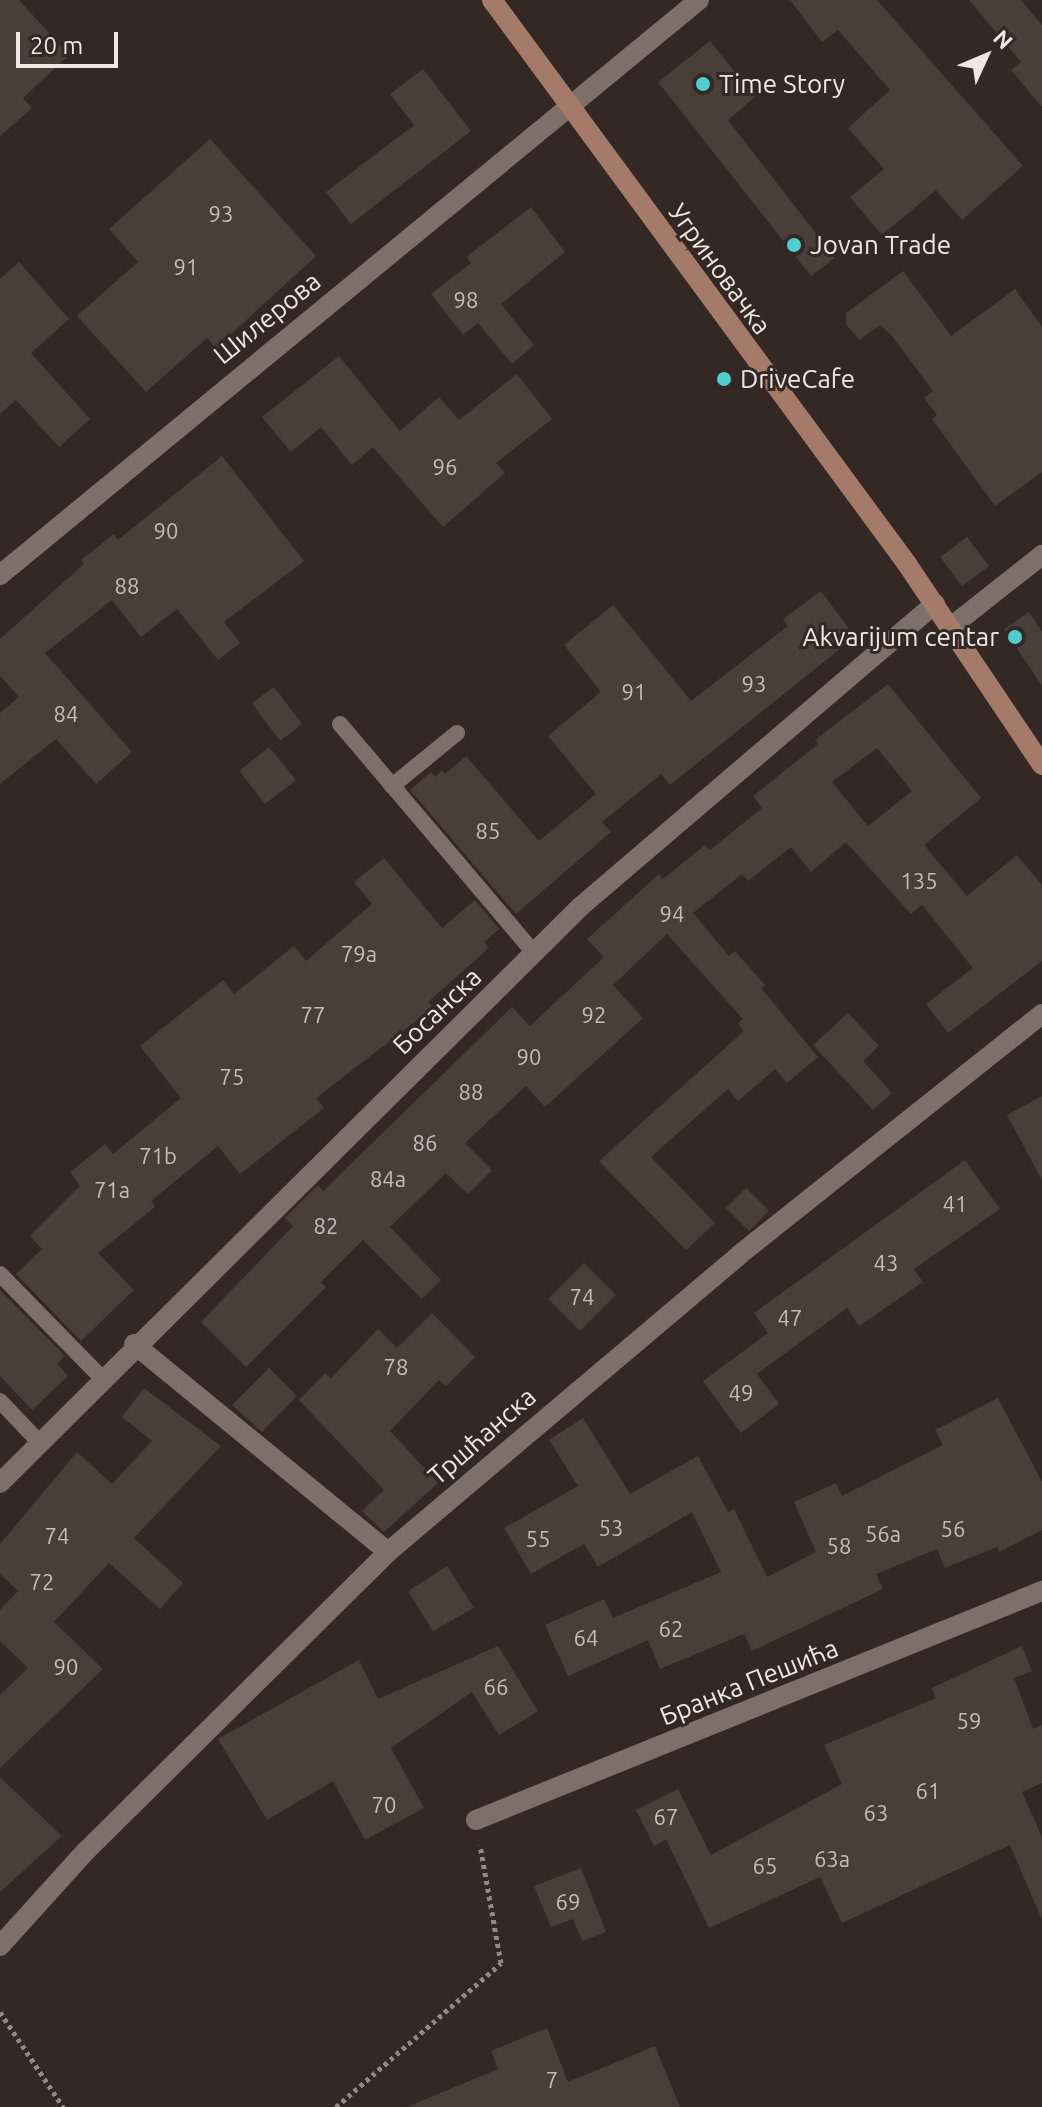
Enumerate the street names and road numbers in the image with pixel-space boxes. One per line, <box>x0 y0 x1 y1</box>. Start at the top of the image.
street label: Угриновачка <box>662 198 778 340</box>
street label: Шилерова <box>207 265 327 371</box>
street label: Босанска <box>386 961 488 1061</box>
street label: Тршћанска <box>422 1381 542 1491</box>
street label: Бранка Пешића <box>655 1632 843 1732</box>

